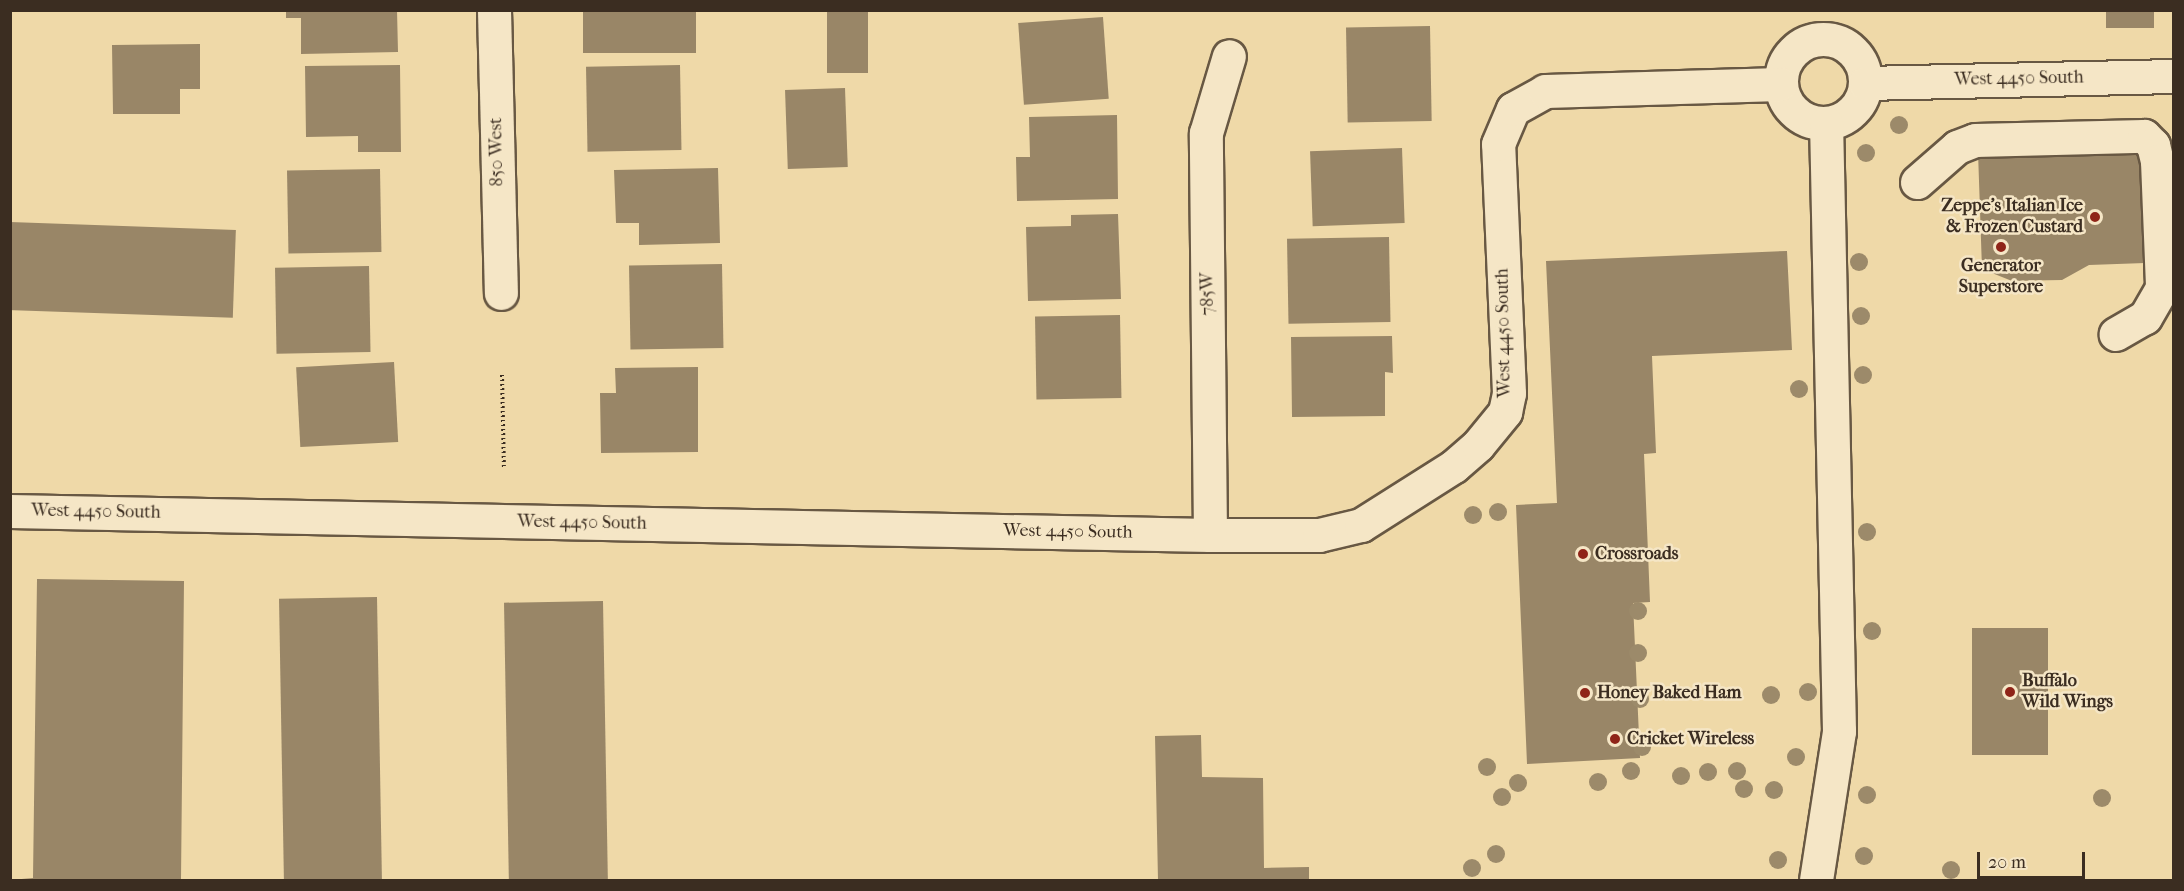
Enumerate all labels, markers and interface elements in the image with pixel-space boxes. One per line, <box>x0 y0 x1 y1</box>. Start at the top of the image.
street label: West 4450 South <box>1954 67 2084 91</box>
street label: 850 West <box>486 117 508 187</box>
place label: Zeppe’s Italian Ice & Frozen Custard <box>1941 196 2083 238</box>
marker: Zeppe’s Italian Ice & Frozen Custard <box>2088 210 2102 224</box>
marker: Generator Superstore <box>1994 240 2008 254</box>
place label: Generator Superstore <box>1959 256 2043 298</box>
street label: West 4450 South <box>1492 268 1516 398</box>
street label: 785W <box>1197 272 1219 316</box>
street label: West 4450 South <box>31 500 161 524</box>
street label: West 4450 South <box>517 511 647 535</box>
street label: West 4450 South <box>1003 520 1133 544</box>
place label: Crossroads <box>1595 543 1678 565</box>
marker: Crossroads <box>1576 547 1590 561</box>
place label: Buffalo Wild Wings <box>2022 671 2113 714</box>
place label: Honey Baked Ham <box>1597 682 1742 704</box>
marker: Buffalo Wild Wings <box>2003 685 2017 699</box>
marker: Honey Baked Ham <box>1578 686 1592 700</box>
place label: Cricket Wireless <box>1627 728 1754 750</box>
marker: Cricket Wireless <box>1608 732 1622 746</box>
scale bar <box>1980 840 2088 878</box>
text: 20 m <box>1988 852 2026 873</box>

